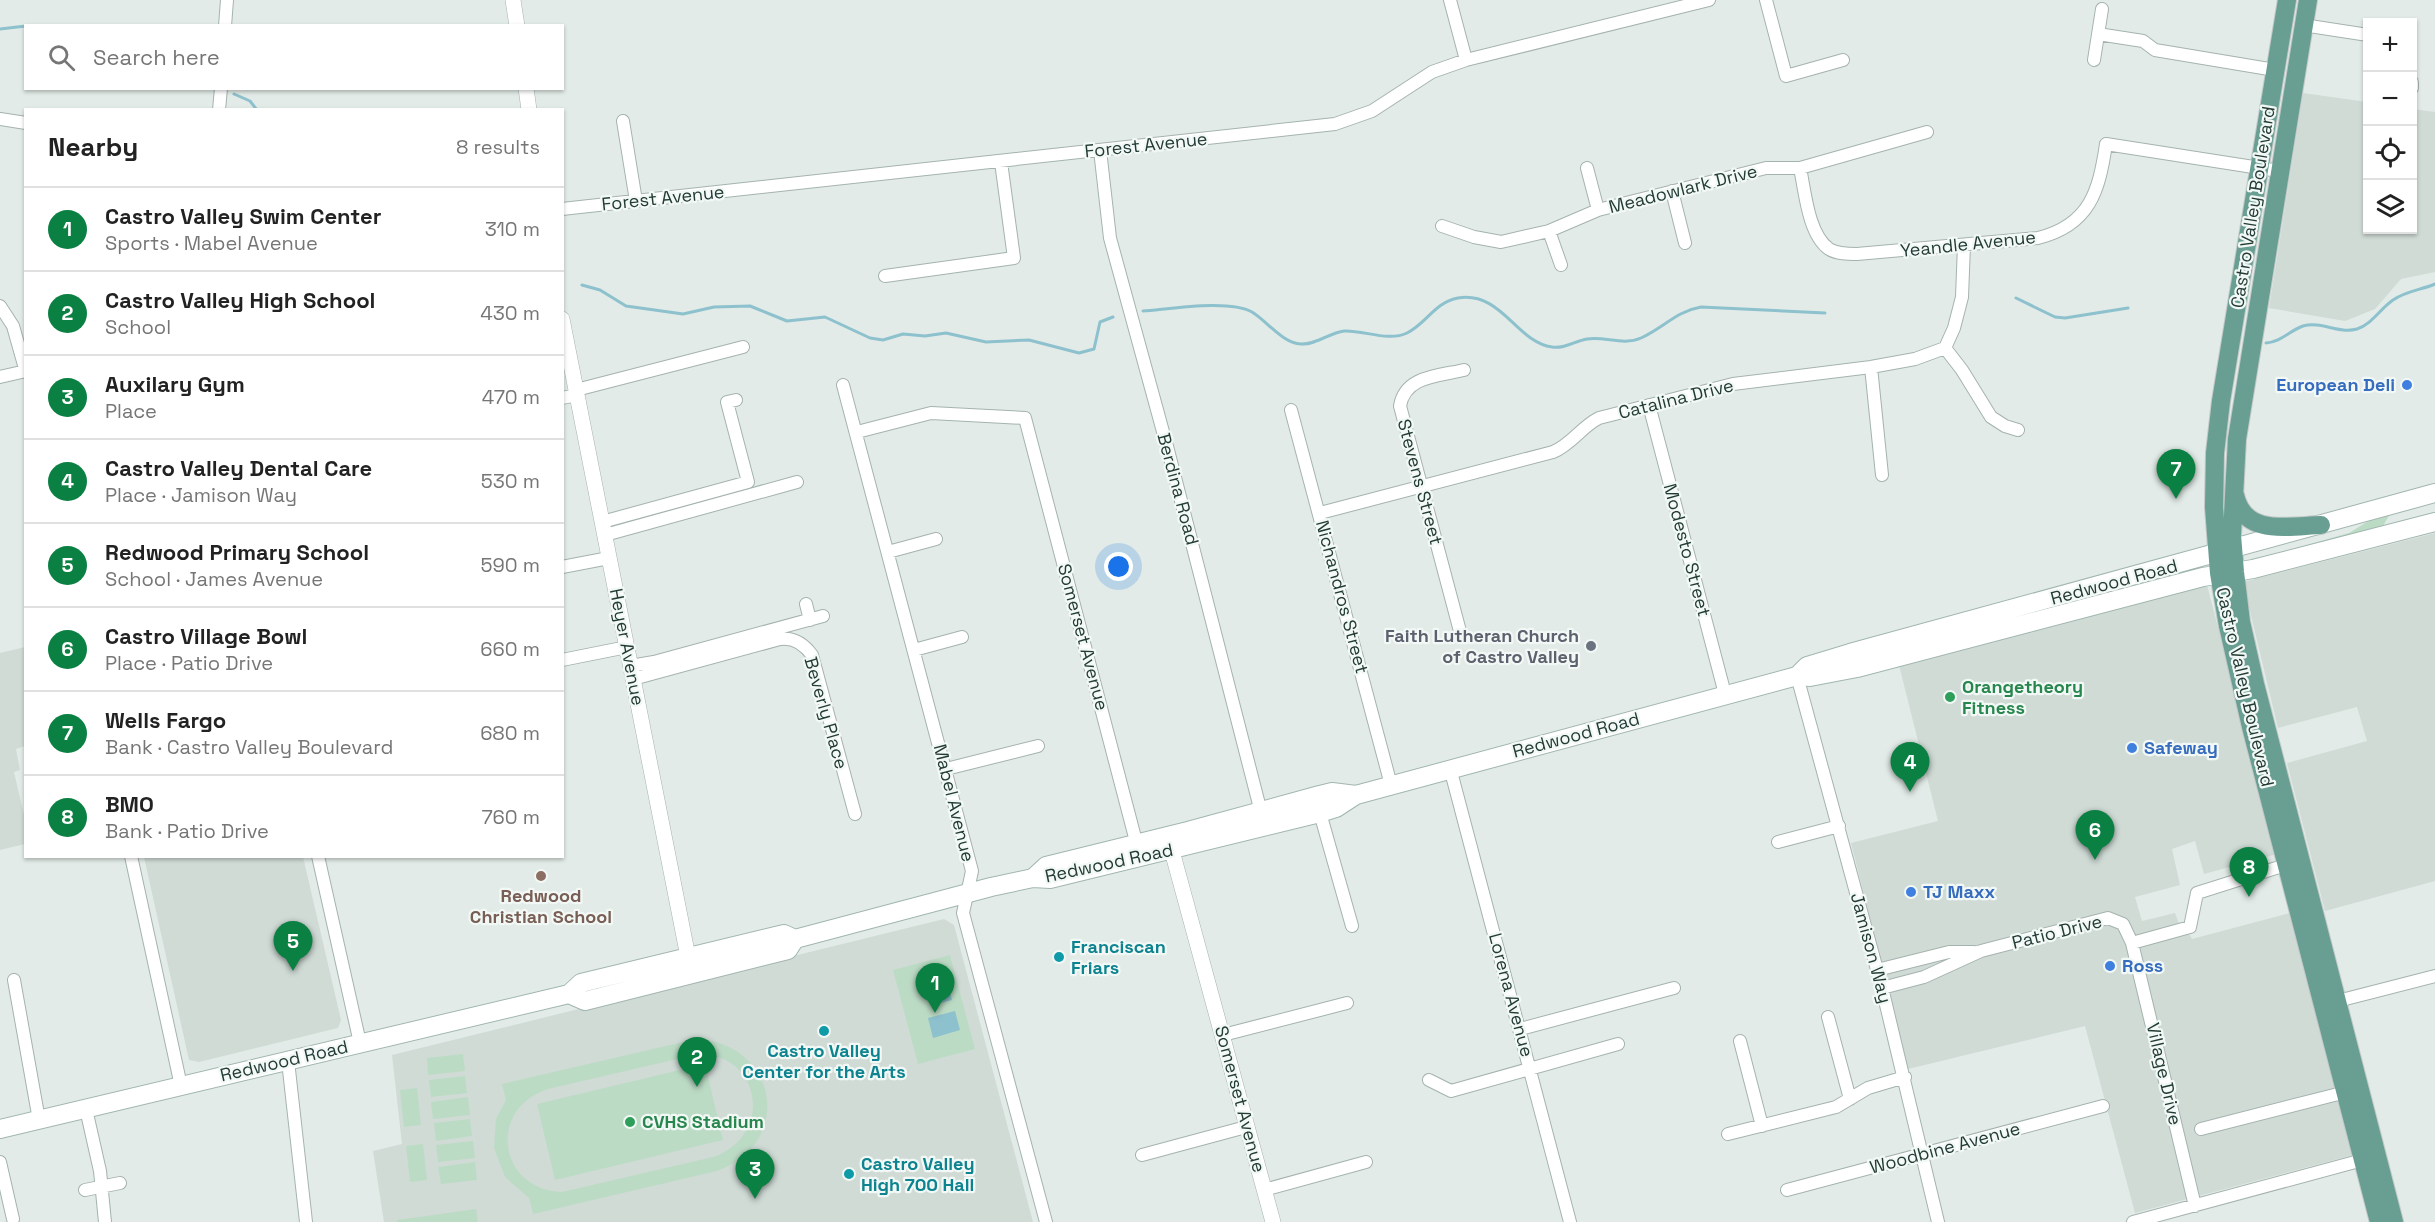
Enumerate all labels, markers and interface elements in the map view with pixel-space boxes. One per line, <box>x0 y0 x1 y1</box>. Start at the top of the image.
map controls <box>2363 18 2417 234</box>
button: + <box>2363 18 2417 72</box>
search box <box>24 24 564 90</box>
icon: search <box>45 41 78 74</box>
text: Search here <box>93 43 220 71</box>
button: − <box>2363 72 2417 126</box>
street label: Castro Valley Boulevard <box>2225 104 2280 309</box>
button: locate <box>2363 126 2417 180</box>
street label: Forest Avenue <box>1083 127 1208 162</box>
text: Nearby <box>48 130 138 164</box>
text: 8 results <box>456 134 540 160</box>
street label: Meadowlark Drive <box>1606 159 1760 218</box>
street label: Forest Avenue <box>600 180 725 215</box>
button: layers <box>2363 180 2417 234</box>
text: Castro Valley Swim Center <box>105 202 381 230</box>
text: 1 <box>63 216 72 242</box>
text: 310 m <box>485 216 540 242</box>
street label: Yeandle Avenue <box>1899 225 2037 262</box>
text: Sports · Mabel Avenue <box>105 230 318 256</box>
text: Castro Valley High School <box>105 286 375 314</box>
text: 2 <box>62 300 73 326</box>
text: 430 m <box>480 300 540 326</box>
text: School <box>105 314 171 340</box>
text: Auxilary Gym <box>105 370 245 398</box>
street label: Catalina Drive <box>1616 373 1736 424</box>
place label: European Deli <box>2276 373 2395 396</box>
marker: European Deli <box>2400 378 2414 392</box>
text: 3 <box>61 384 74 410</box>
text: 470 m <box>482 384 540 410</box>
text: Place <box>105 398 157 424</box>
street label: Stevens Street <box>1393 416 1448 547</box>
street label: Berdina Road <box>1152 430 1205 547</box>
pin: 7 <box>2156 450 2196 499</box>
text: Castro Valley Dental Care <box>105 454 372 482</box>
text: 4 <box>61 468 74 494</box>
text: 530 m <box>481 468 540 494</box>
street label: Modesto Street <box>1659 481 1716 619</box>
text: Place · Jamison Way <box>105 482 297 508</box>
street label: Nichandros Street <box>1311 518 1374 676</box>
text: Redwood Primary School <box>105 538 369 566</box>
text: 5 <box>62 552 74 578</box>
text: 590 m <box>481 552 540 578</box>
your location <box>1104 552 1133 581</box>
street label: Redwood Road <box>2048 554 2180 610</box>
street label: Somerset Avenue <box>1053 561 1114 713</box>
text: School · James Avenue <box>105 566 323 592</box>
street label: Castro Valley Boulevard <box>2211 585 2280 789</box>
street label: Heyer Avenue <box>605 586 650 707</box>
text: Castro Village Bowl <box>105 622 307 650</box>
place label: Faith Lutheran Church of Castro Valley <box>1385 624 1579 668</box>
text: 6 <box>61 636 74 662</box>
text: 660 m <box>480 636 540 662</box>
marker: Faith Lutheran Church of Castro Valley <box>1584 639 1598 653</box>
text: Place · Patio Drive <box>105 650 273 676</box>
street label: Beverly Place <box>799 654 853 772</box>
place label: Orangetheory Fitness <box>1962 675 2083 719</box>
marker: Orangetheory Fitness <box>1943 690 1957 704</box>
text: Wells Fargo <box>105 706 226 734</box>
street label: Redwood Road <box>1510 707 1642 763</box>
text: 7 <box>62 720 73 746</box>
text: 680 m <box>480 720 540 746</box>
text: Bank · Castro Valley Boulevard <box>105 734 393 760</box>
place label: Safeway <box>2144 736 2218 759</box>
marker: Safeway <box>2125 741 2139 755</box>
street label: Mabel Avenue <box>929 742 980 864</box>
pin: 4 <box>1890 742 1930 792</box>
text: BMO <box>105 790 154 818</box>
text: 8 <box>62 804 74 830</box>
text: 760 m <box>481 804 540 830</box>
pin: 6 <box>2076 810 2114 860</box>
text: Bank · Patio Drive <box>105 818 269 844</box>
street label: Redwood Road <box>1043 838 1175 887</box>
pin: 8 <box>2230 848 2268 897</box>
marker: Redwood Christian School <box>534 869 548 883</box>
place label: TJ Maxx <box>1923 880 1995 903</box>
place label: Redwood Christian School <box>470 884 612 928</box>
marker: TJ Maxx <box>1904 885 1918 899</box>
street label: Jamison Way <box>1846 890 1897 1006</box>
street label: Patio Drive <box>2009 909 2104 954</box>
pin: 5 <box>274 922 312 971</box>
street label: Lorena Avenue <box>1484 930 1539 1059</box>
place label: Franciscan Friars <box>1071 935 1166 979</box>
marker: Franciscan Friars <box>1052 950 1066 964</box>
place label: Ross <box>2122 954 2163 977</box>
marker: Ross <box>2103 959 2117 973</box>
pin: 1 <box>916 964 954 1013</box>
street label: Village Drive <box>2142 1020 2187 1127</box>
street label: Somerset Avenue <box>1210 1023 1271 1175</box>
marker: Castro Valley Center for the Arts <box>817 1024 831 1038</box>
street label: Redwood Road <box>218 1035 350 1086</box>
pin: 2 <box>678 1038 716 1087</box>
place label: Castro Valley Center for the Arts <box>742 1039 906 1083</box>
place label: CVHS Stadium <box>642 1110 764 1133</box>
marker: CVHS Stadium <box>623 1115 637 1129</box>
street label: Woodbine Avenue <box>1867 1116 2023 1179</box>
pin: 3 <box>736 1150 774 1199</box>
place label: Castro Valley High 700 Hall <box>861 1152 975 1196</box>
marker: Castro Valley High 700 Hall <box>842 1167 856 1181</box>

